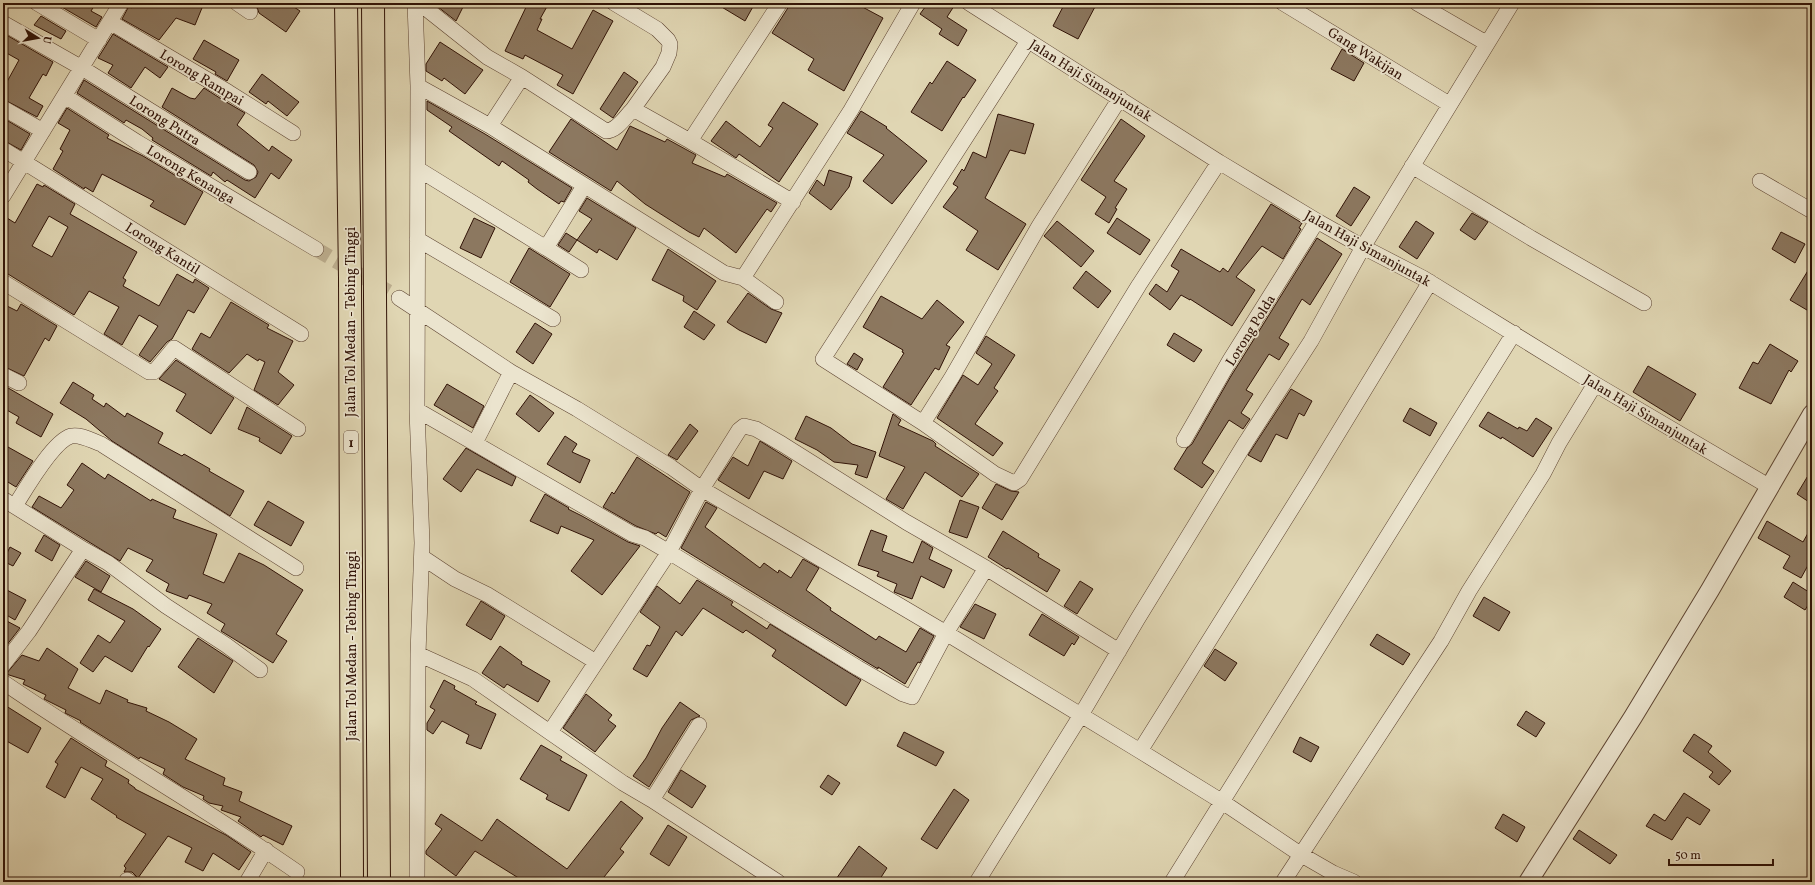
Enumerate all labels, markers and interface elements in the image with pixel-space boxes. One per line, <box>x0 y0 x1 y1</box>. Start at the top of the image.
north arrow <box>18 18 58 58</box>
street label: Gang Wakijan <box>1324 23 1407 85</box>
text: U <box>38 34 54 45</box>
street label: Jalan Haji Simanjuntak <box>1025 36 1156 127</box>
street label: Lorong Rampai <box>156 46 247 111</box>
street label: Lorong Putra <box>125 92 203 151</box>
street label: Lorong Kenanga <box>142 141 238 209</box>
street label: Jalan Haji Simanjuntak <box>1301 207 1434 292</box>
street label: Lorong Kantil <box>121 219 203 280</box>
street label: Jalan Tol Medan - Tebing Tinggi <box>342 227 361 417</box>
street label: Lorong Polda <box>1222 291 1281 370</box>
street label: Jalan Haji Simanjuntak <box>1580 371 1711 460</box>
road number: 1 <box>344 431 358 453</box>
street label: Jalan Tol Medan - Tebing Tinggi <box>343 551 362 741</box>
scale bar <box>1669 841 1773 867</box>
text: 50 m <box>1675 848 1701 864</box>

